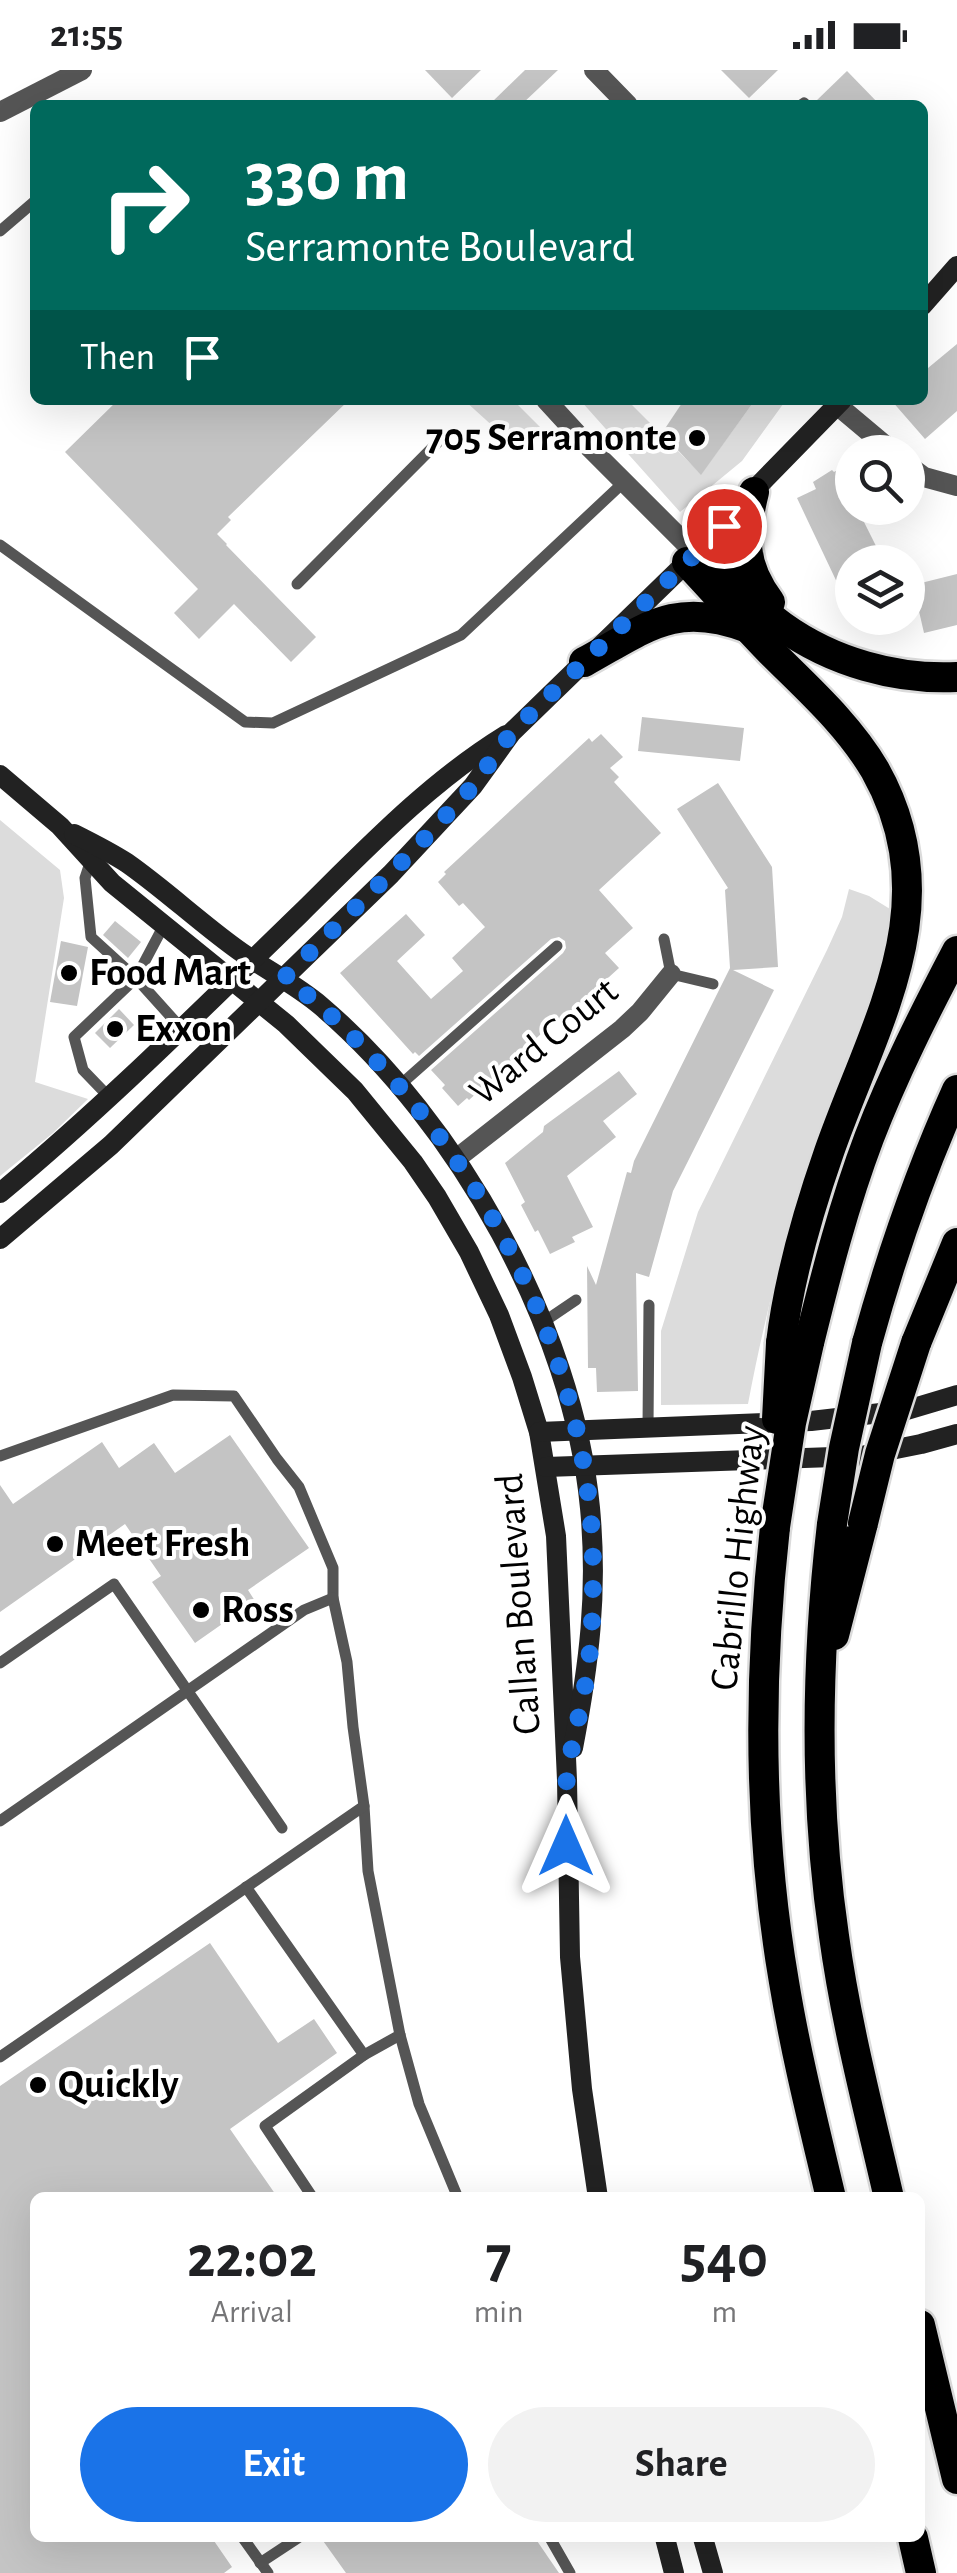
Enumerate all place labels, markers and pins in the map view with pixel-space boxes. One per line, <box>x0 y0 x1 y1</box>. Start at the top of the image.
place label: 705 Serramonte <box>426 418 677 458</box>
marker: 705 Serramonte <box>686 427 708 449</box>
pin <box>682 484 767 569</box>
place label: Food Mart <box>89 953 251 993</box>
marker: Food Mart <box>58 962 80 984</box>
place label: Exxon <box>135 1009 232 1049</box>
marker: Exxon <box>104 1018 126 1040</box>
place label: Meet Fresh <box>75 1524 250 1564</box>
marker: Meet Fresh <box>44 1533 66 1555</box>
place label: Ross <box>221 1590 294 1630</box>
marker: Ross <box>190 1599 212 1621</box>
place label: Quickly <box>58 2065 179 2105</box>
marker: Quickly <box>27 2074 49 2096</box>

